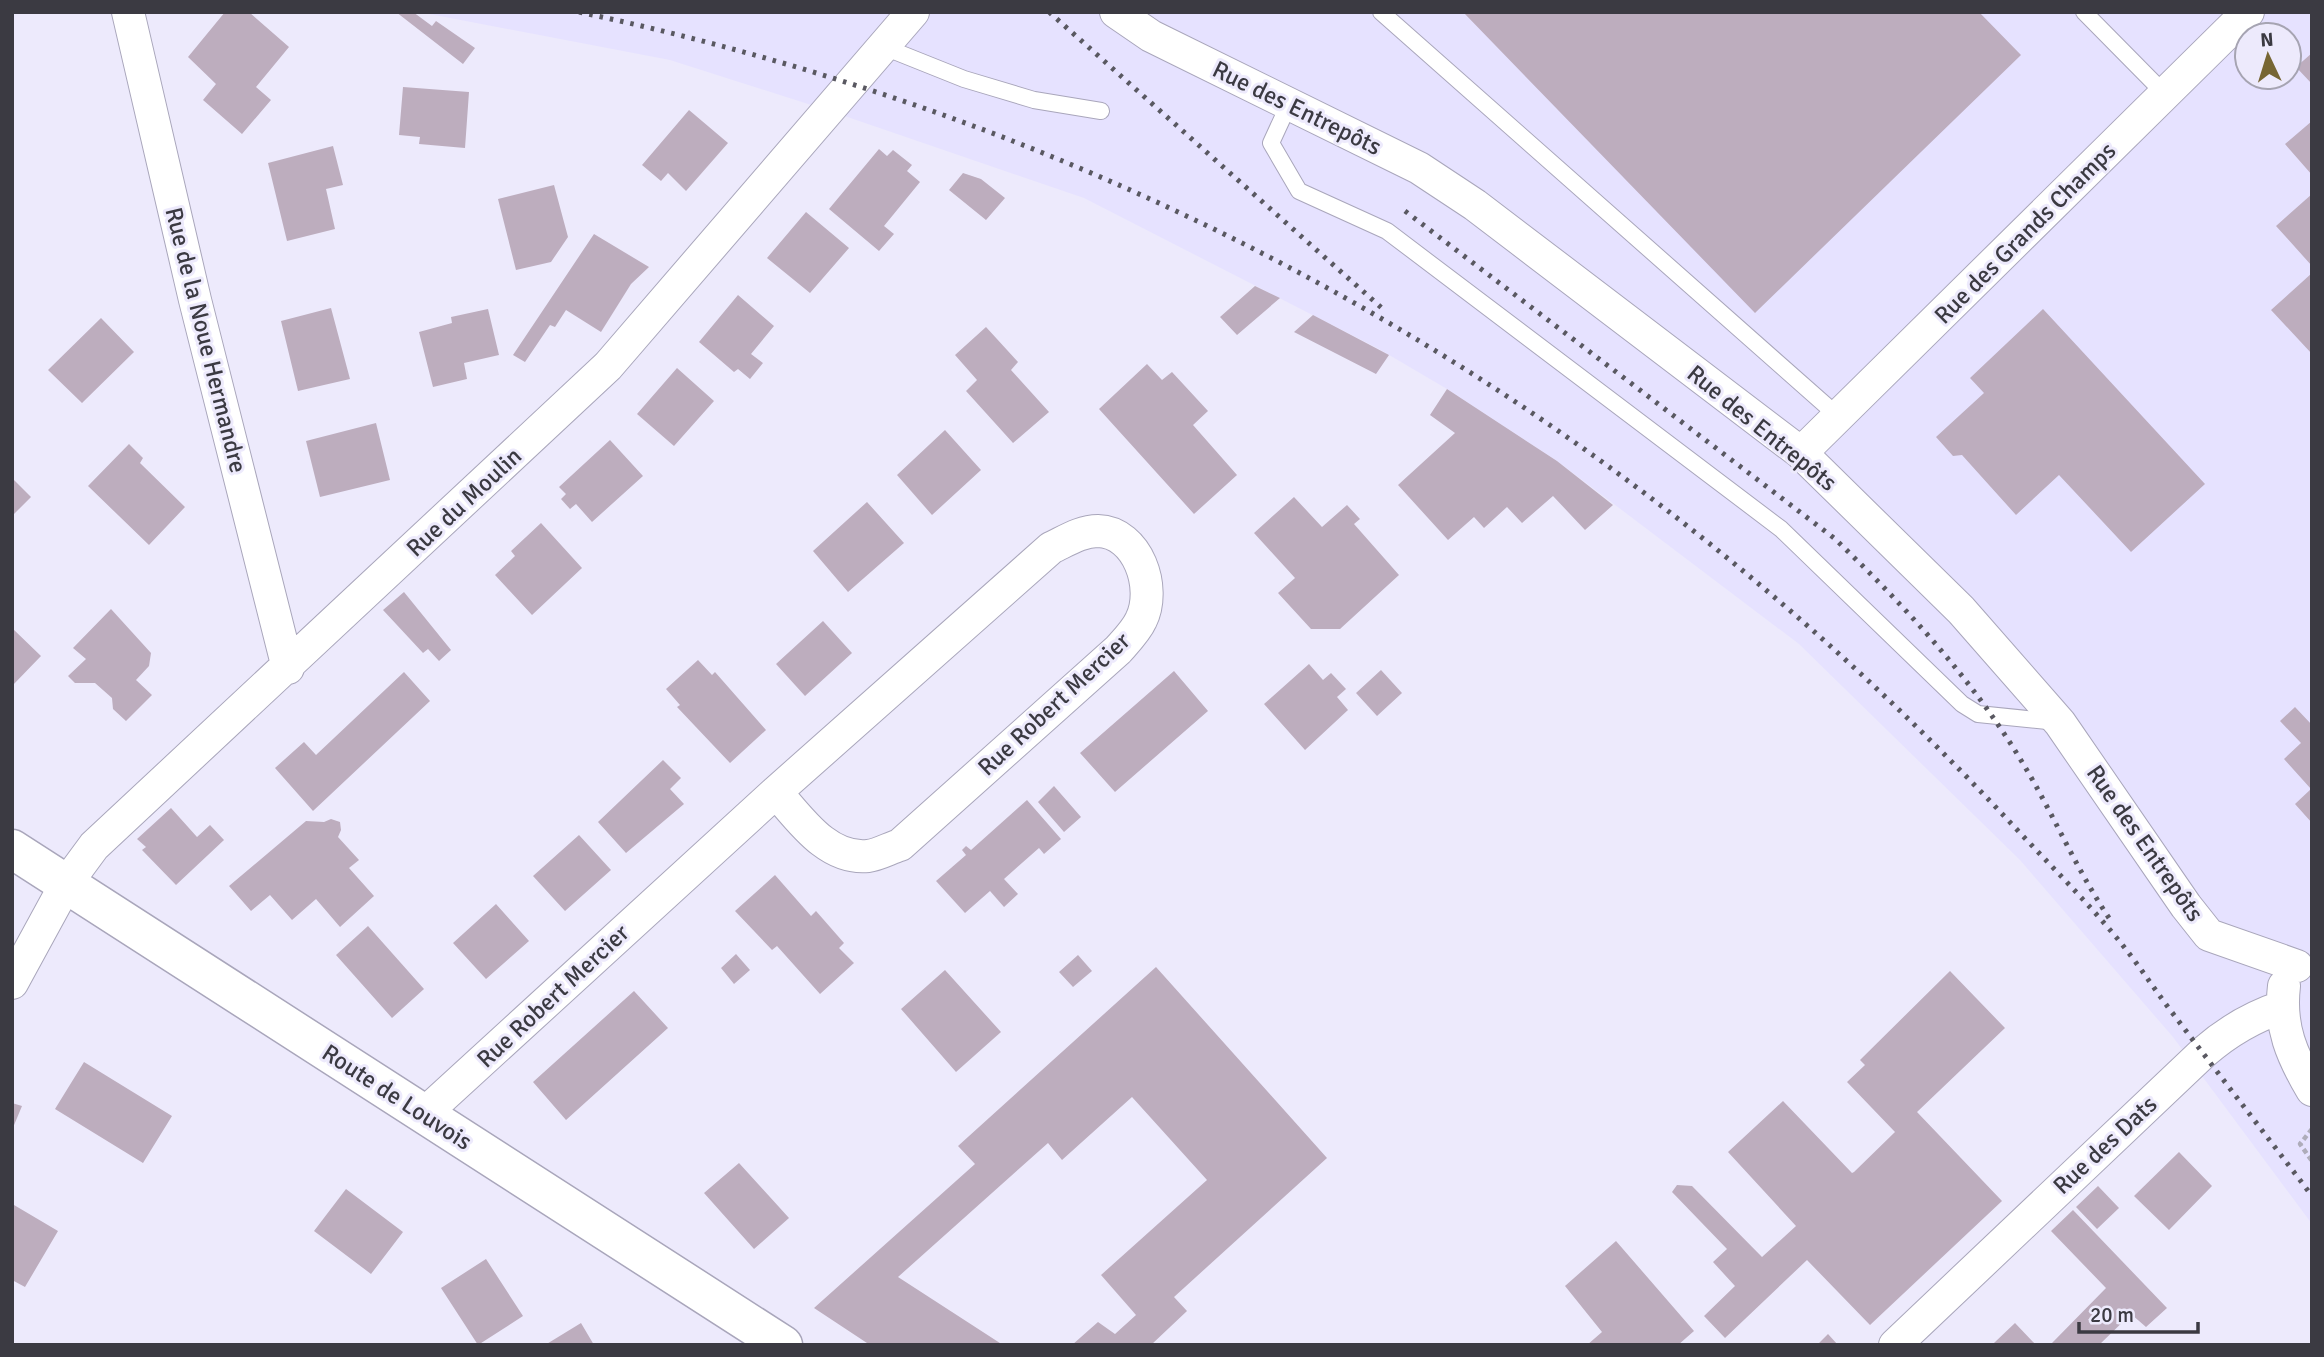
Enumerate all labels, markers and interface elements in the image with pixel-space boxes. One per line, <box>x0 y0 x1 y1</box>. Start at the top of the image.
north arrow <box>2233 21 2303 91</box>
text: N <box>2259 28 2274 52</box>
street label: Rue des Entrepôts <box>1208 54 1386 162</box>
street label: Rue des Grands Champs <box>1928 136 2122 330</box>
street label: Rue de la Noue Hermandre <box>158 204 254 476</box>
street label: Rue des Entrepôts <box>1681 358 1843 498</box>
street label: Rue du Moulin <box>400 441 528 563</box>
street label: Rue Robert Mercier <box>972 626 1136 782</box>
street label: Rue des Entrepôts <box>2080 759 2210 927</box>
street label: Rue Robert Mercier <box>471 918 635 1074</box>
street label: Route de Louvois <box>316 1037 478 1157</box>
street label: Rue des Dats <box>2047 1089 2163 1201</box>
scale bar <box>2079 1290 2198 1334</box>
text: 20 m <box>2090 1302 2134 1328</box>

